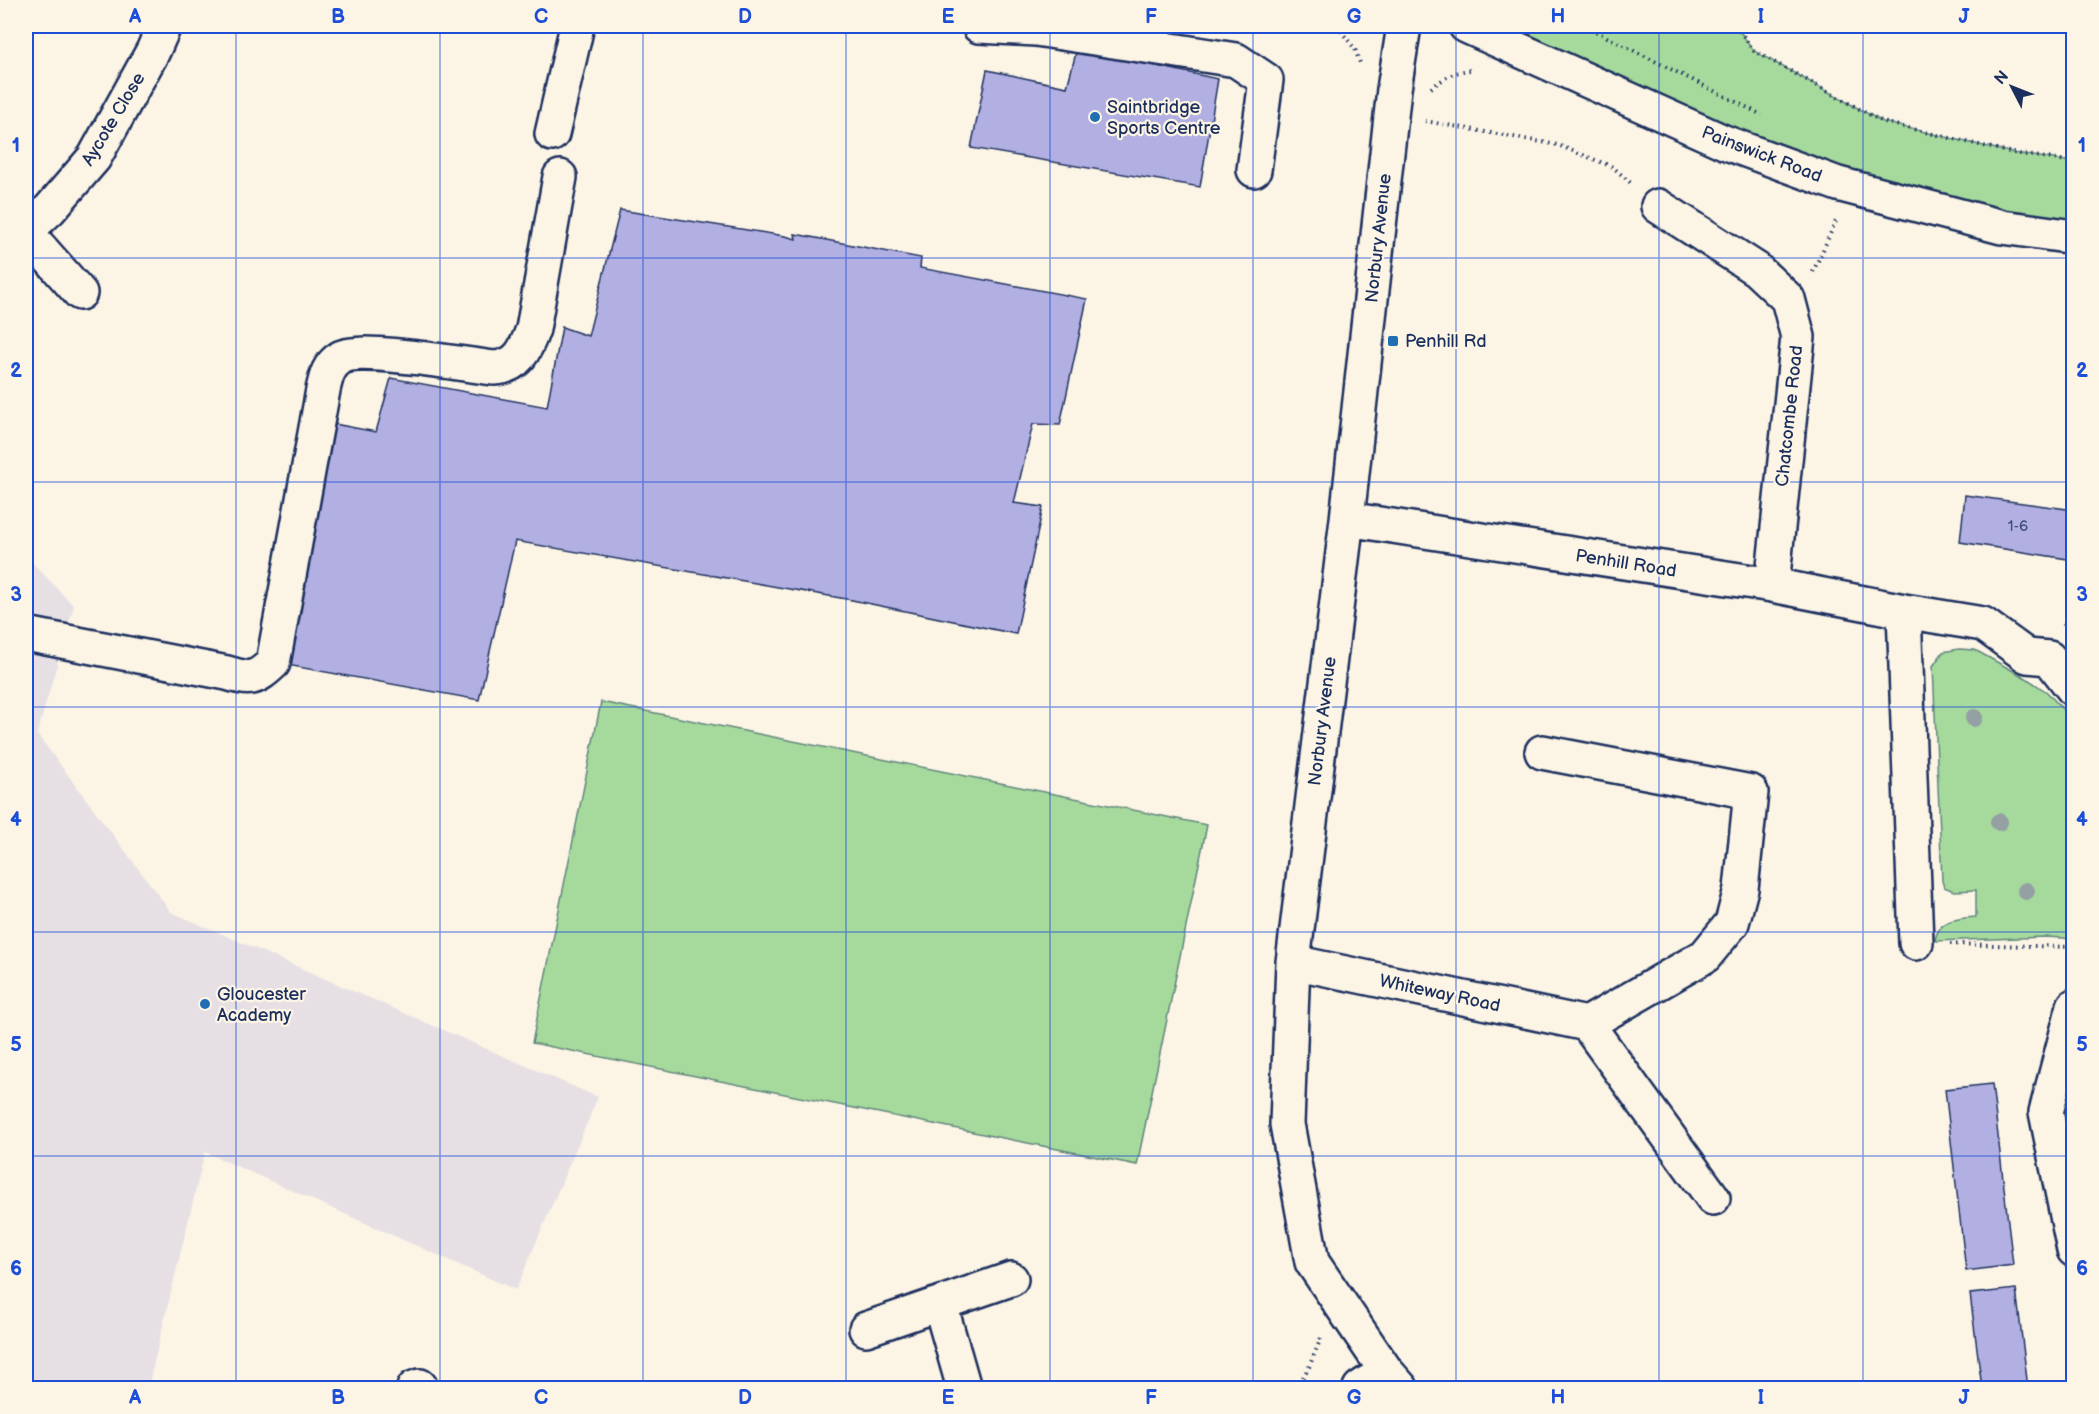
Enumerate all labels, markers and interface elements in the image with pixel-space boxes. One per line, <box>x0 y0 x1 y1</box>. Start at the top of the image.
text: A <box>128 5 142 29</box>
text: B <box>331 5 345 29</box>
text: C <box>534 5 548 29</box>
text: D <box>738 5 752 29</box>
text: E <box>942 5 955 29</box>
text: F <box>1145 5 1157 29</box>
text: G <box>1347 5 1362 29</box>
text: H <box>1551 5 1565 29</box>
text: I <box>1758 5 1764 29</box>
text: J <box>1959 5 1971 29</box>
north arrow <box>1982 57 2042 117</box>
text: N <box>1991 67 2013 89</box>
street label: Aycote Close <box>77 69 150 170</box>
place label: Saintbridge Sports Centre <box>1107 97 1221 139</box>
marker: Saintbridge Sports Centre <box>1088 110 1102 124</box>
street label: Painswick Road <box>1699 122 1825 187</box>
text: 1 <box>12 134 20 158</box>
text: 1 <box>2078 134 2086 158</box>
street label: Norbury Avenue <box>1361 172 1396 304</box>
place label: Penhill Rd <box>1405 331 1487 352</box>
marker: Penhill Rd <box>1386 334 1400 348</box>
street label: Chatcombe Road <box>1772 344 1807 488</box>
text: 2 <box>10 359 22 383</box>
text: 2 <box>2076 359 2088 383</box>
house number: 1-6 <box>2008 517 2028 536</box>
street label: Penhill Road <box>1574 545 1678 582</box>
text: 3 <box>10 583 22 607</box>
text: 3 <box>2076 583 2088 607</box>
street label: Norbury Avenue <box>1304 655 1341 787</box>
text: 4 <box>10 808 22 832</box>
text: 4 <box>2076 808 2088 832</box>
street label: Whiteway Road <box>1378 970 1502 1017</box>
place label: Gloucester Academy <box>217 984 306 1026</box>
marker: Gloucester Academy <box>198 997 212 1011</box>
text: 5 <box>10 1033 22 1057</box>
text: 5 <box>2076 1033 2088 1057</box>
text: 6 <box>10 1257 22 1281</box>
text: 6 <box>2076 1257 2088 1281</box>
text: A <box>128 1386 142 1410</box>
text: B <box>331 1386 345 1410</box>
text: C <box>534 1386 548 1410</box>
text: D <box>738 1386 752 1410</box>
text: E <box>942 1386 955 1410</box>
text: F <box>1145 1386 1157 1410</box>
text: G <box>1347 1386 1362 1410</box>
text: H <box>1551 1386 1565 1410</box>
text: I <box>1758 1386 1764 1410</box>
text: J <box>1959 1386 1971 1410</box>

